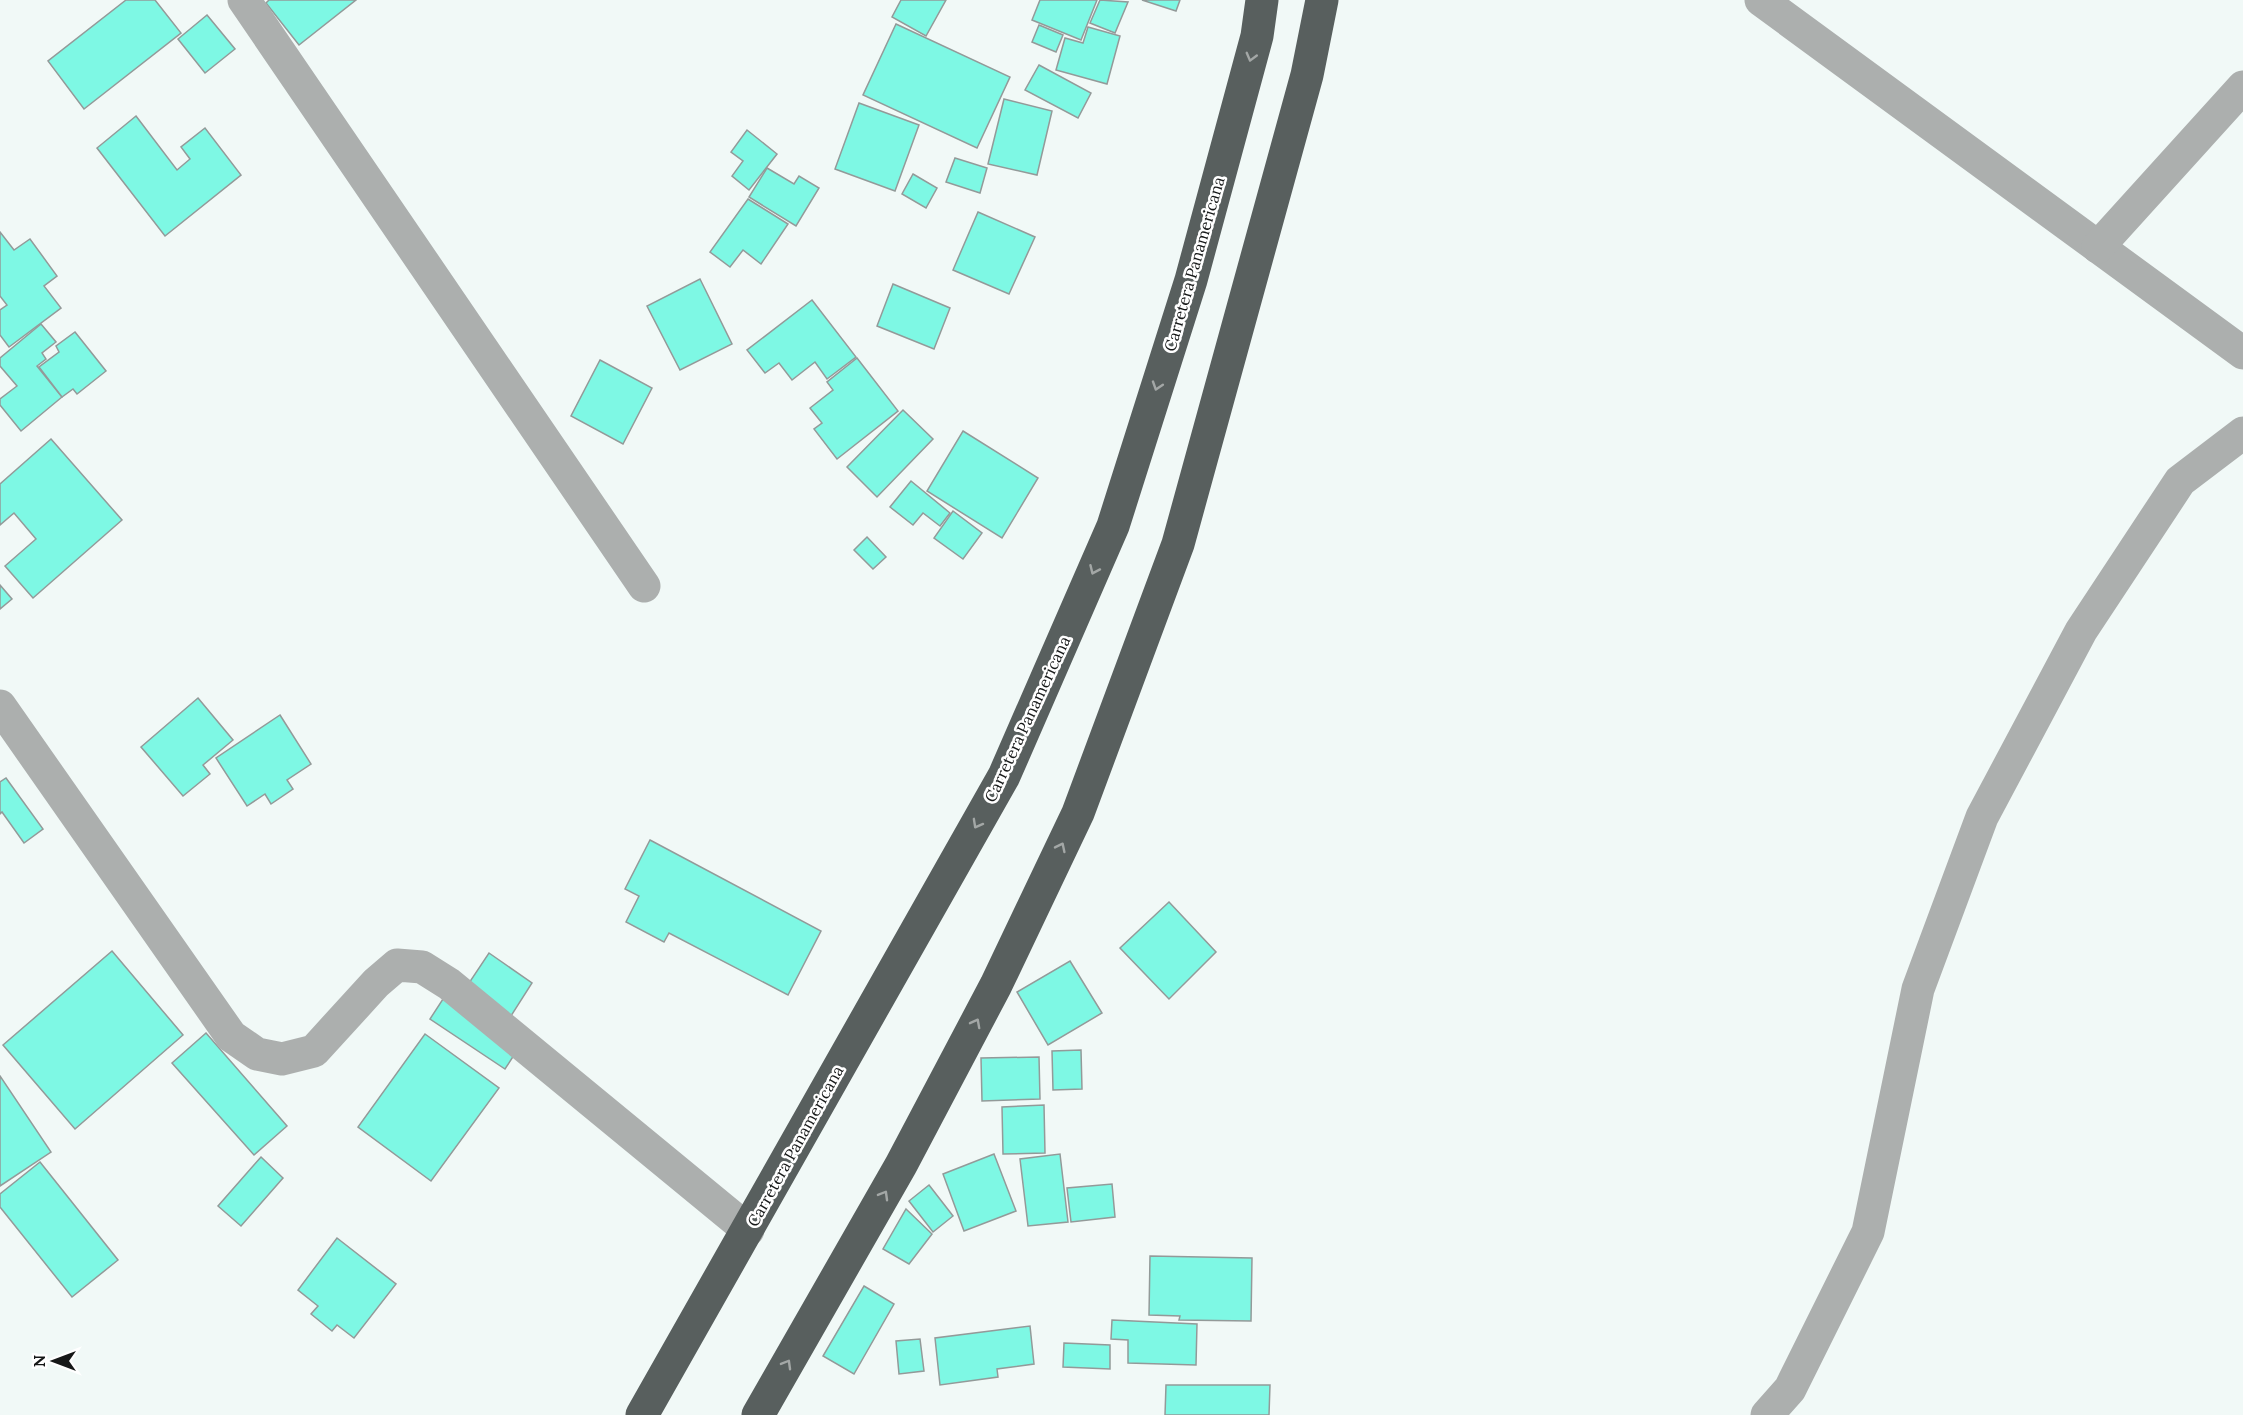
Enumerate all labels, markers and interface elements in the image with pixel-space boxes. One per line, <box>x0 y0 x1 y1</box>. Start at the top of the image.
one-way arrow <box>1246 51 1258 62</box>
street label: Carretera Panamericana <box>1159 174 1229 354</box>
one-way arrow <box>1152 380 1165 391</box>
one-way arrow <box>1089 564 1101 575</box>
street label: Carretera Panamericana <box>980 633 1074 805</box>
one-way arrow <box>973 817 984 828</box>
one-way arrow <box>1054 843 1066 854</box>
one-way arrow <box>969 1018 980 1029</box>
street label: Carretera Panamericana <box>742 1062 848 1230</box>
one-way arrow <box>877 1191 888 1201</box>
north arrow <box>24 1331 84 1391</box>
text: N <box>29 1355 49 1367</box>
one-way arrow <box>780 1360 792 1370</box>

